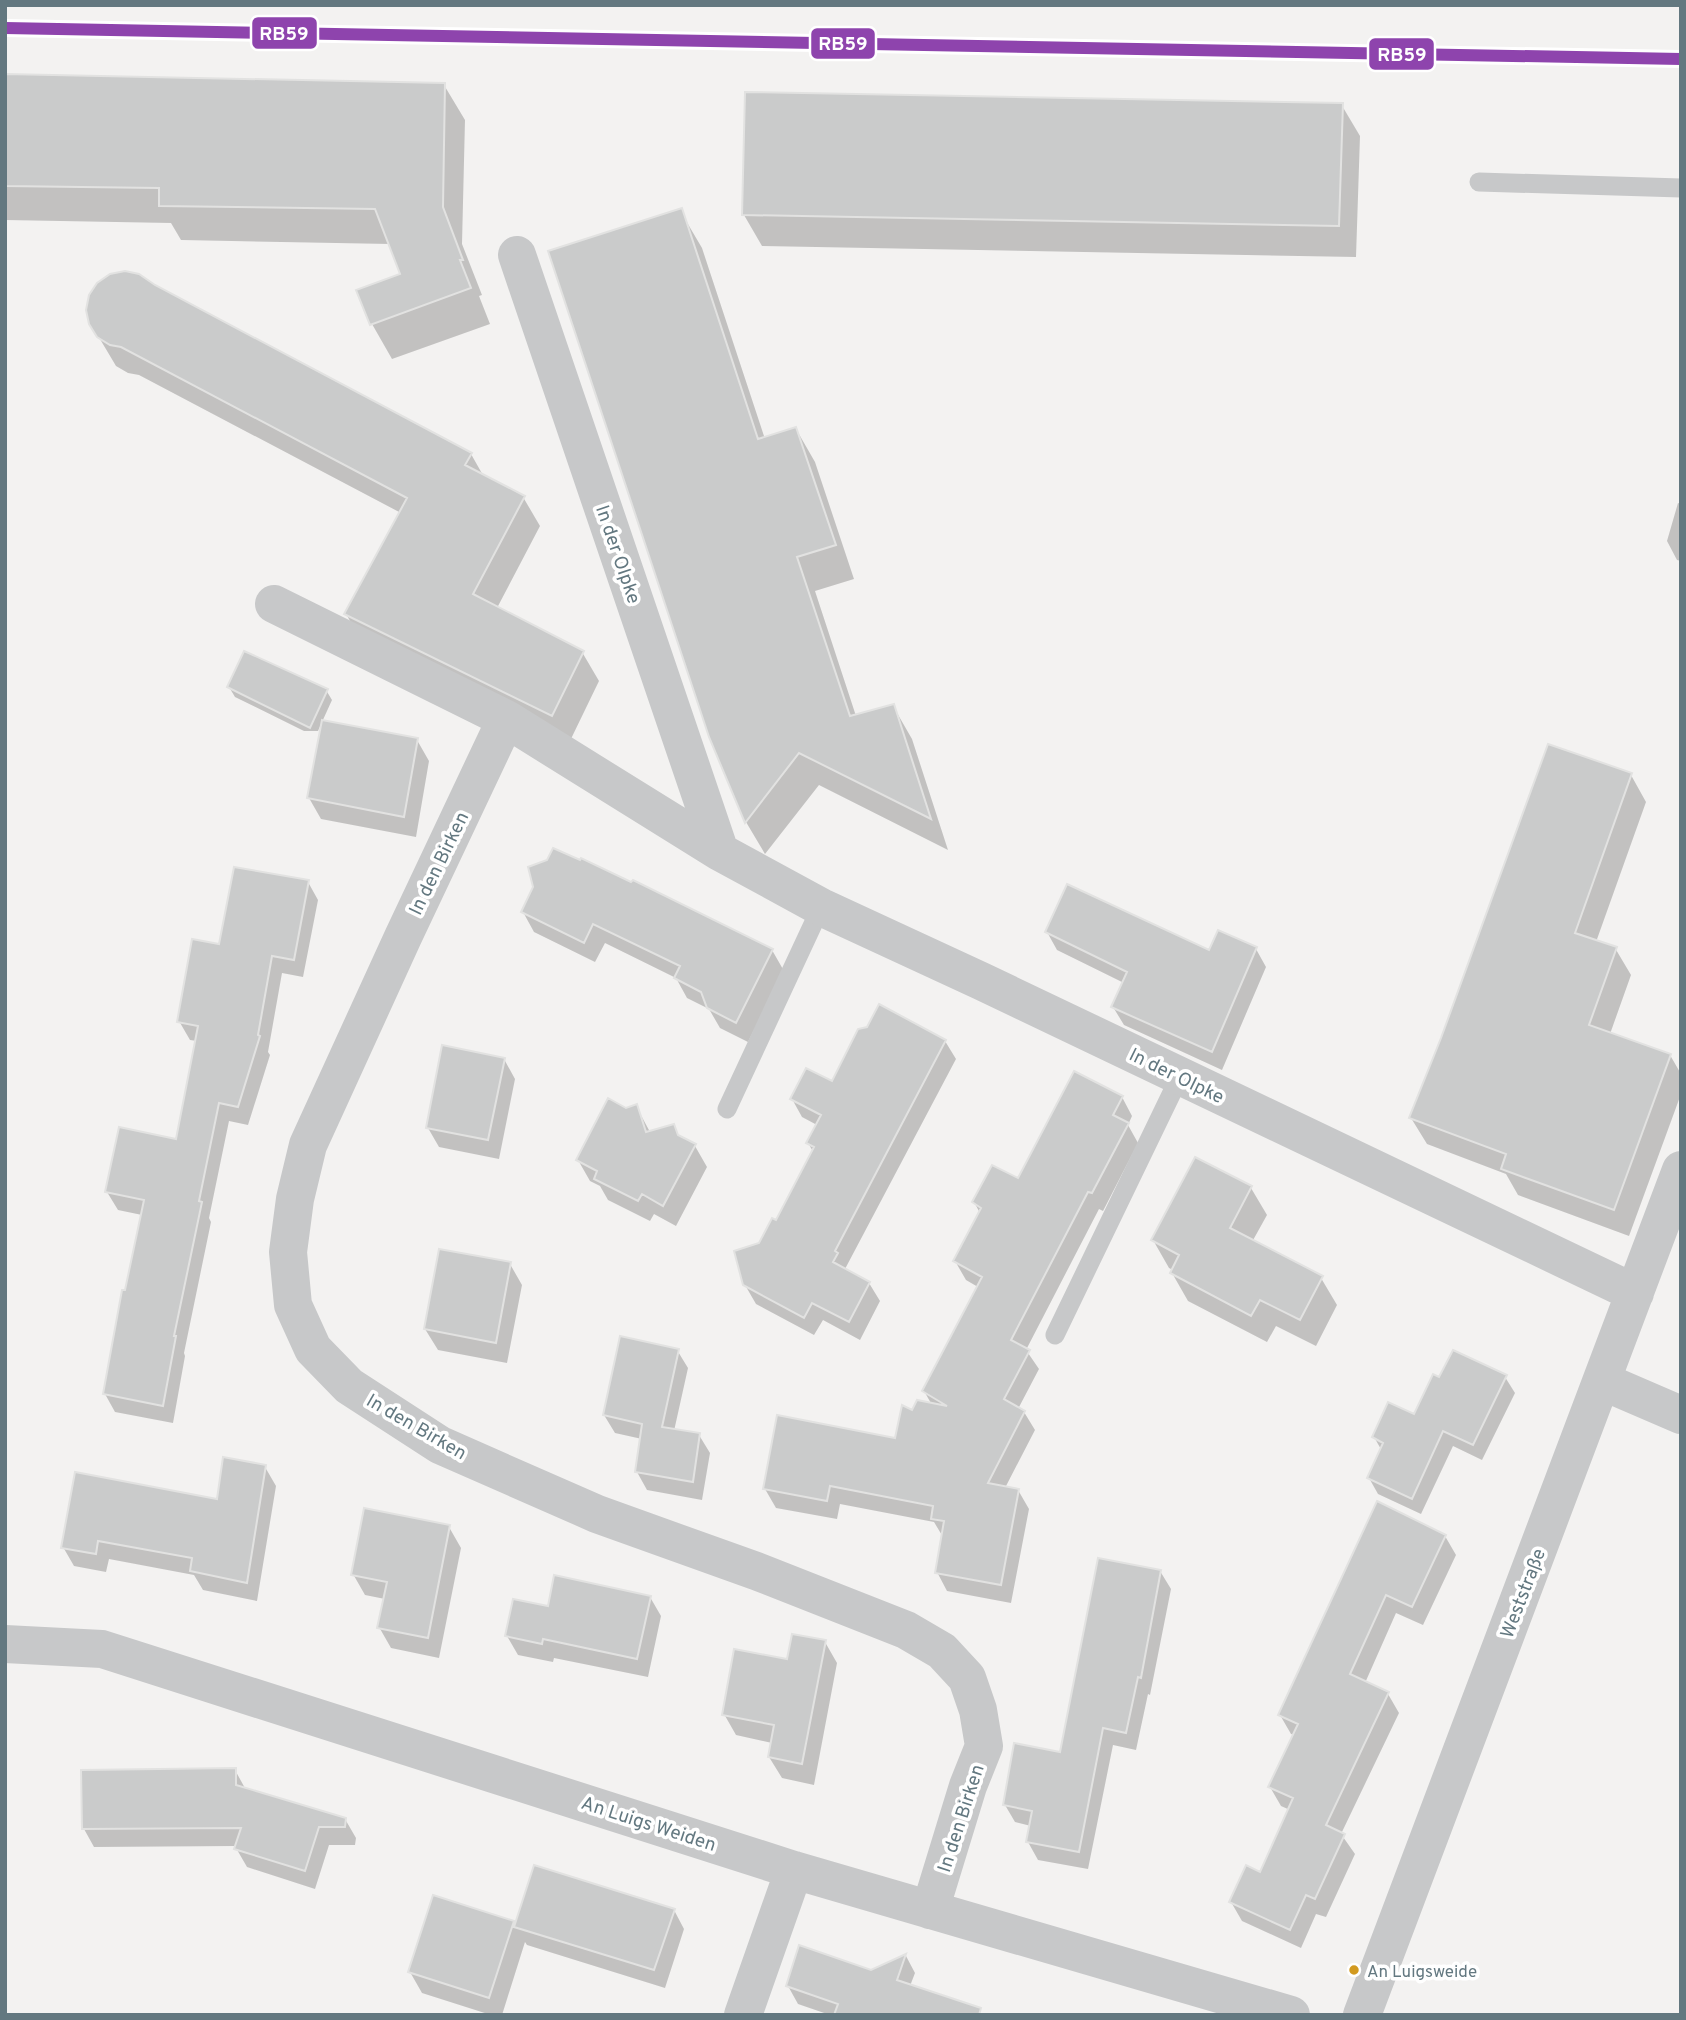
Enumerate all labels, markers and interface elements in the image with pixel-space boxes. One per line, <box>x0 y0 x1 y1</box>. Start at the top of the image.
line badge: RB59 <box>251 16 318 50</box>
text: RB59 <box>259 23 309 47</box>
line badge: RB59 <box>810 27 876 60</box>
text: RB59 <box>818 33 868 57</box>
line badge: RB59 <box>1368 37 1435 71</box>
text: RB59 <box>1377 44 1427 68</box>
street label: In der Olpke <box>589 502 645 607</box>
street label: In den Birken <box>404 808 475 919</box>
street label: In der Olpke <box>1125 1043 1228 1110</box>
street label: In den Birken <box>362 1389 470 1466</box>
street label: Weststraße <box>1496 1545 1552 1642</box>
street label: In den Birken <box>933 1762 991 1876</box>
street label: An Luigs Weiden <box>578 1792 719 1858</box>
place label: An Luigsweide <box>1367 1962 1477 1984</box>
marker: An Luigsweide <box>1347 1963 1361 1977</box>

